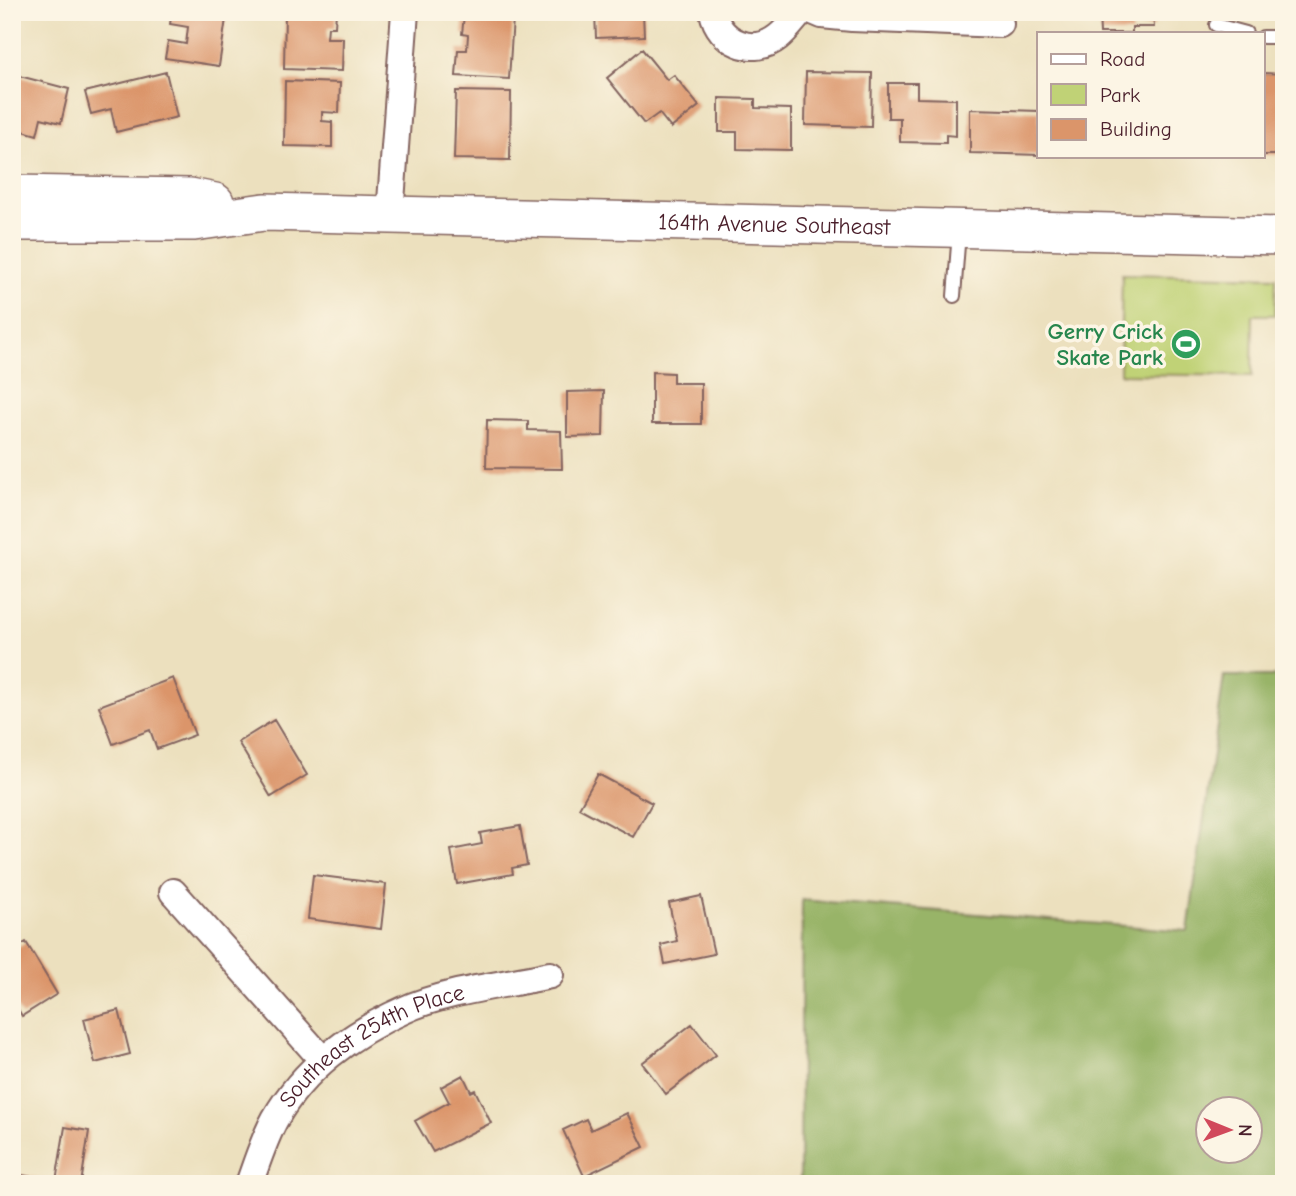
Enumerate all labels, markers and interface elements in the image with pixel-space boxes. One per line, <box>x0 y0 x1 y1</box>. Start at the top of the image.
legend <box>1037 32 1264 158</box>
text: Road <box>1100 47 1145 71</box>
text: Park <box>1100 83 1140 107</box>
text: Building <box>1100 117 1172 141</box>
street label: 164th Avenue Southeast <box>658 208 892 240</box>
place label: Gerry Crick Skate Park <box>1048 318 1163 371</box>
sports icon: Gerry Crick Skate Park <box>1169 327 1203 361</box>
street label: Southeast 254th Place <box>273 978 467 1112</box>
north arrow <box>1194 1094 1264 1164</box>
text: N <box>1234 1124 1256 1137</box>

